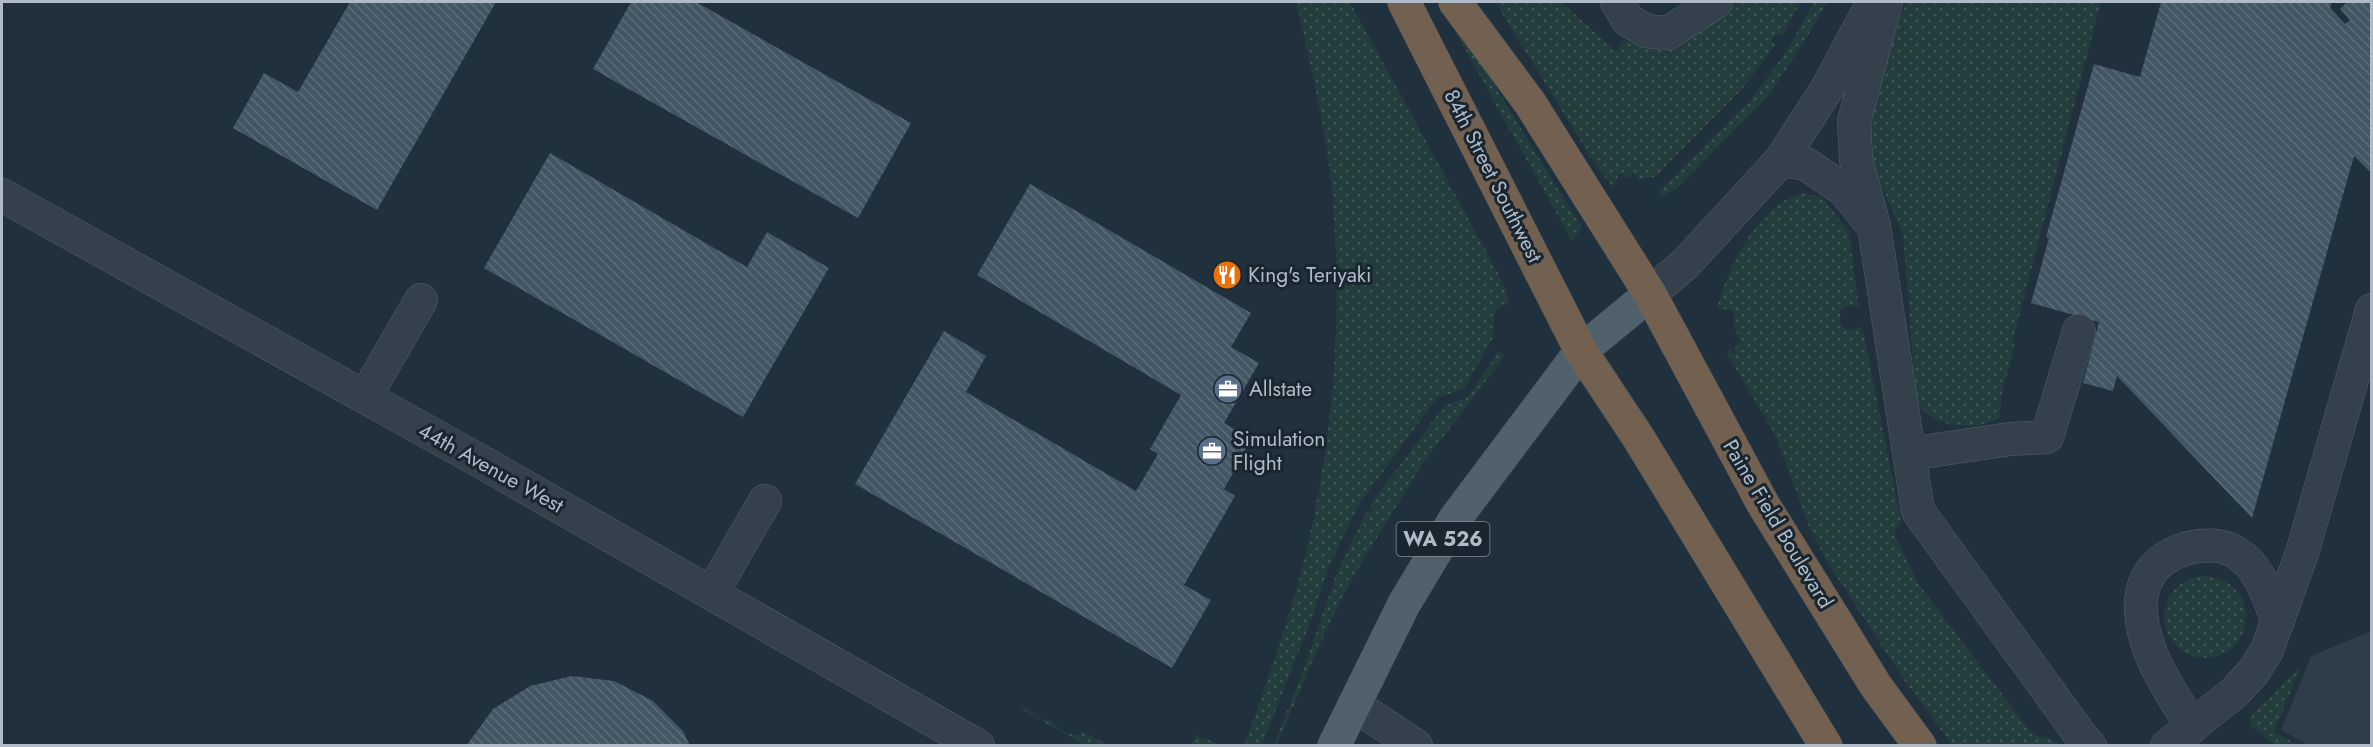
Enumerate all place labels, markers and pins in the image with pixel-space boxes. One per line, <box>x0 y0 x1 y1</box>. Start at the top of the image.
restaurant icon: King's Teriyaki <box>1211 259 1243 291</box>
place label: King's Teriyaki <box>1248 260 1372 290</box>
office icon: Allstate <box>1212 373 1244 405</box>
place label: Allstate <box>1249 374 1312 404</box>
place label: Simulation Flight <box>1233 424 1325 478</box>
office icon: Simulation Flight <box>1196 435 1228 467</box>

